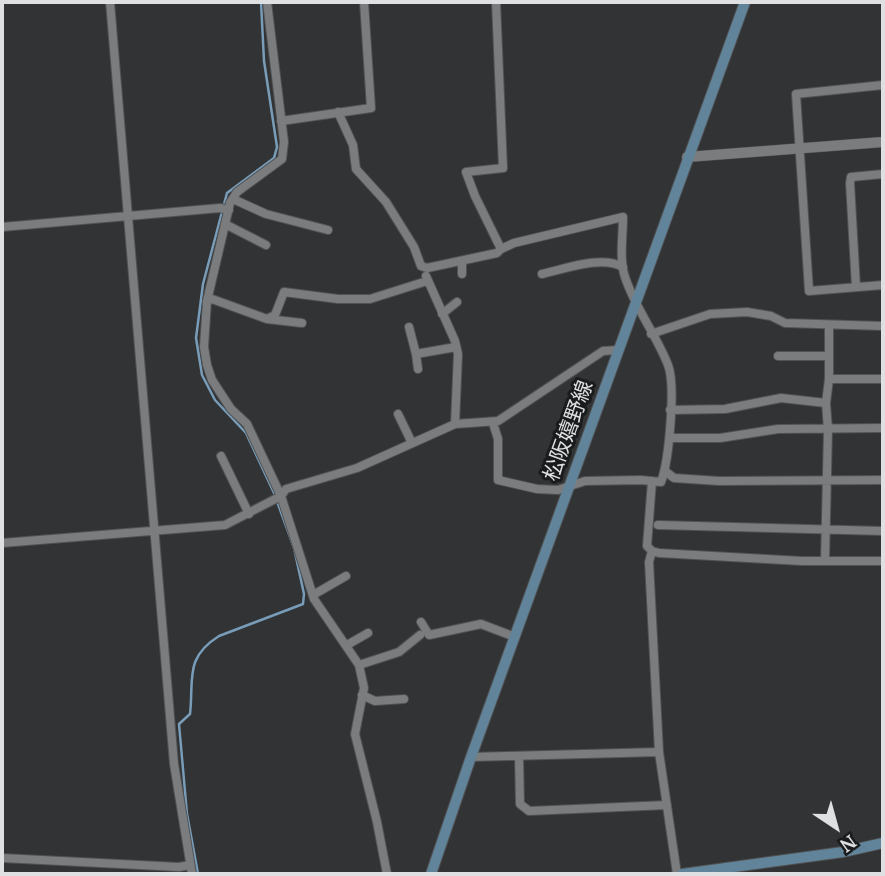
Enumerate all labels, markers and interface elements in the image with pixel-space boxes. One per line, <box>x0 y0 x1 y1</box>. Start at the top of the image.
street label: 松阪嬉野線 <box>539 377 599 485</box>
north arrow <box>801 792 871 862</box>
text: N <box>835 830 862 859</box>

